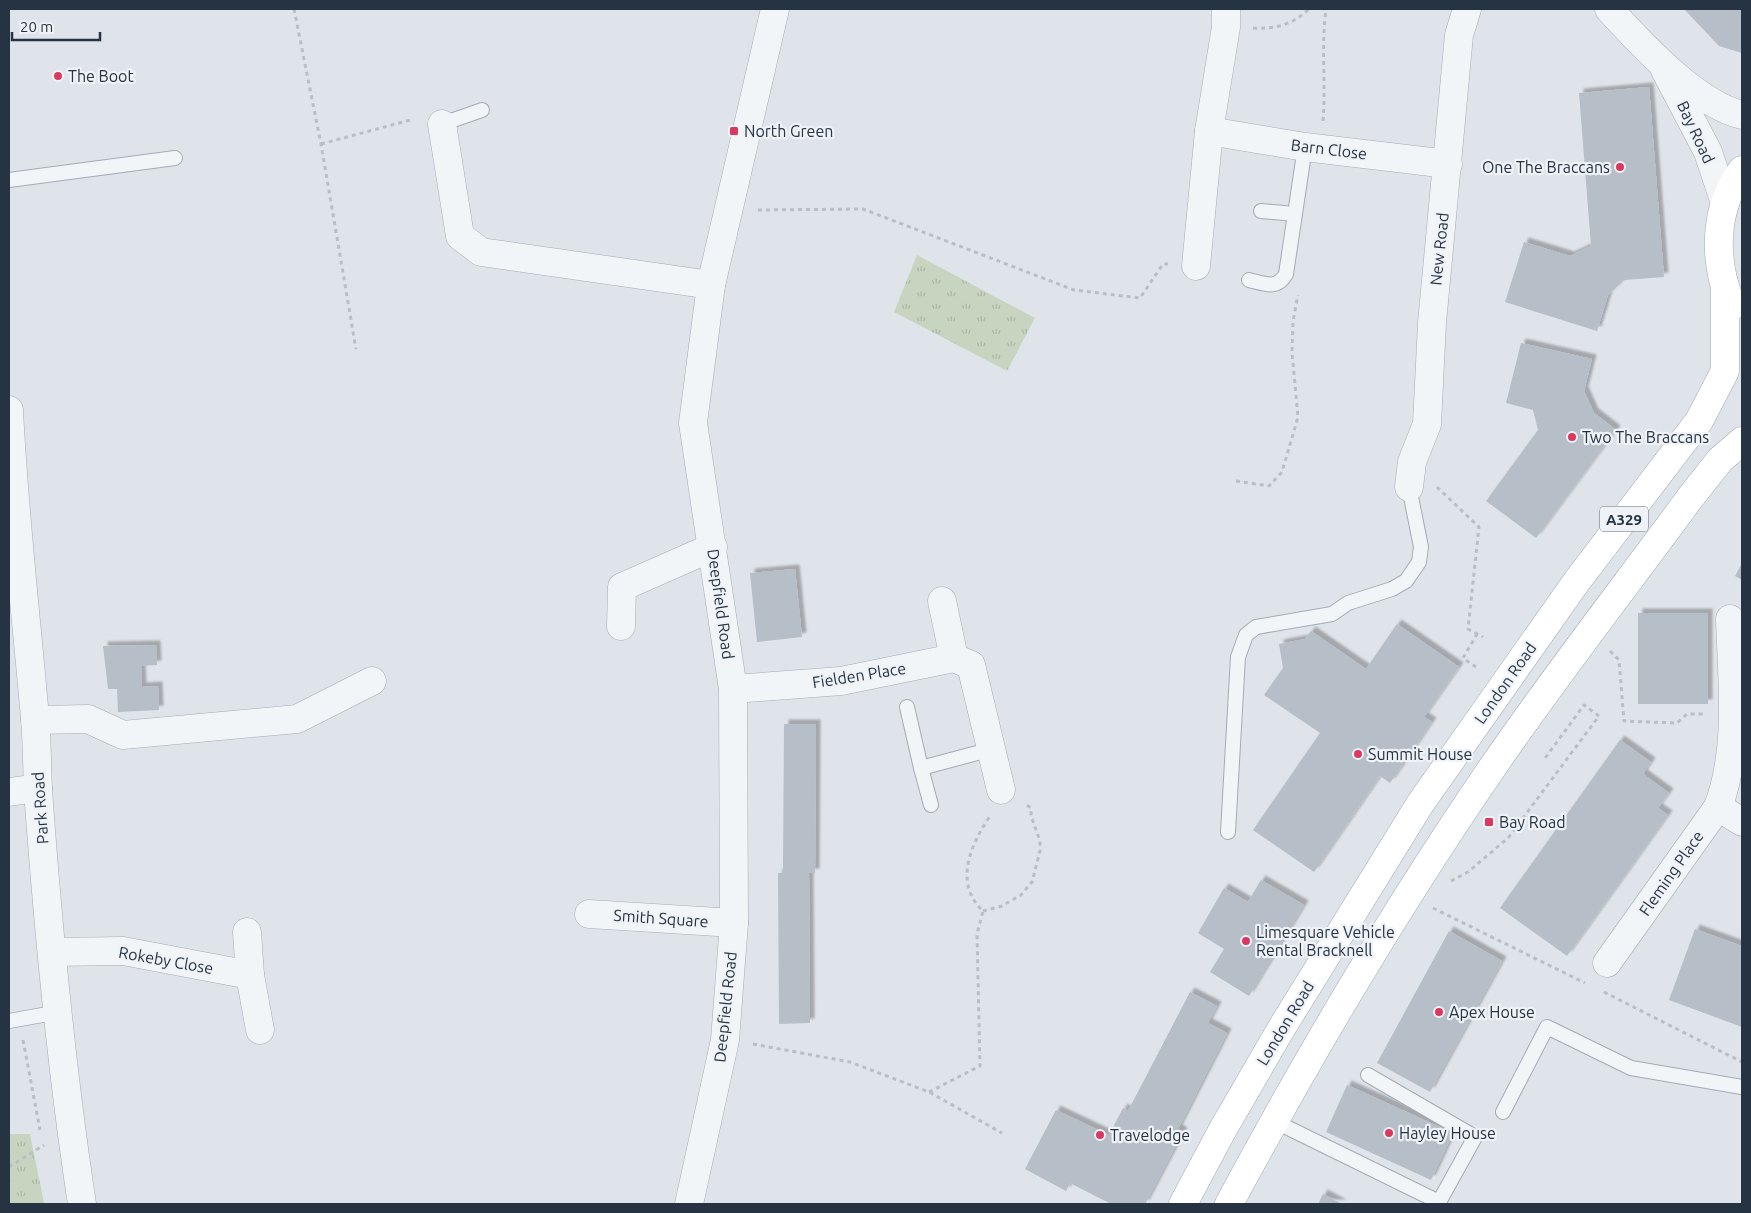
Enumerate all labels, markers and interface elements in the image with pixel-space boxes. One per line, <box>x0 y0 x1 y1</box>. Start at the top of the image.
scale bar <box>12 10 100 42</box>
text: 20 m <box>20 18 53 35</box>
place label: The Boot <box>68 67 134 85</box>
marker: The Boot <box>52 70 64 82</box>
street label: Bay Road <box>1674 98 1718 166</box>
place label: North Green <box>744 122 833 140</box>
marker: North Green <box>728 125 740 137</box>
street label: Barn Close <box>1290 135 1368 163</box>
place label: One The Braccans <box>1482 158 1610 176</box>
marker: One The Braccans <box>1614 161 1626 173</box>
street label: New Road <box>1426 212 1452 286</box>
place label: Two The Braccans <box>1582 428 1709 446</box>
marker: Two The Braccans <box>1566 431 1578 443</box>
road number: A329 <box>1600 506 1648 532</box>
street label: Deepfield Road <box>704 548 738 660</box>
street label: London Road <box>1470 639 1540 727</box>
street label: Fielden Place <box>811 659 907 691</box>
place label: Summit House <box>1368 745 1472 763</box>
marker: Summit House <box>1352 748 1364 760</box>
street label: Park Road <box>28 771 52 845</box>
place label: Bay Road <box>1499 813 1566 831</box>
marker: Bay Road <box>1483 816 1495 828</box>
street label: Fleming Place <box>1635 827 1707 919</box>
street label: Smith Square <box>613 906 709 930</box>
place label: Limesquare Vehicle Rental Bracknell <box>1256 923 1395 959</box>
marker: Limesquare Vehicle Rental Bracknell <box>1240 935 1252 947</box>
street label: Rokeby Close <box>117 943 215 977</box>
street label: Deepfield Road <box>710 951 740 1063</box>
street label: London Road <box>1253 978 1317 1068</box>
place label: Apex House <box>1449 1003 1535 1021</box>
marker: Apex House <box>1433 1006 1445 1018</box>
place label: Hayley House <box>1399 1124 1496 1142</box>
place label: Travelodge <box>1110 1126 1190 1144</box>
marker: Hayley House <box>1383 1127 1395 1139</box>
marker: Travelodge <box>1094 1129 1106 1141</box>

